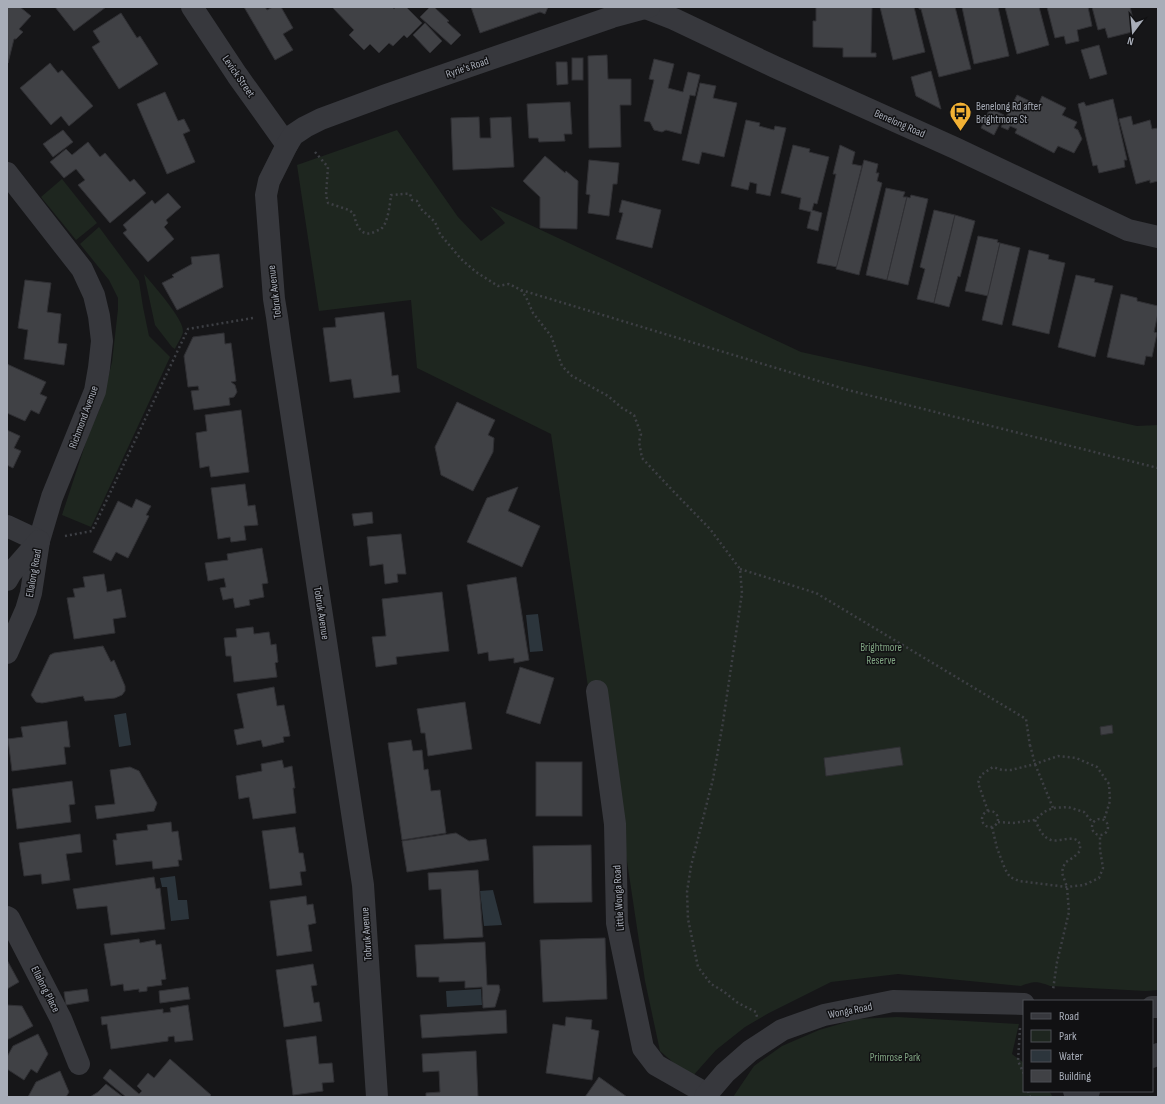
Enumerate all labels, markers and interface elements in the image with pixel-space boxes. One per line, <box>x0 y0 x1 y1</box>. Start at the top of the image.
north arrow <box>1113 12 1153 52</box>
text: N <box>1126 34 1135 48</box>
street label: Levick Street <box>219 53 258 100</box>
street label: Ryrie's Road <box>444 54 491 81</box>
bus stop icon: Benelong Rd after Brightmore St <box>947 99 973 132</box>
place label: Benelong Rd after Brightmore St <box>976 100 1041 126</box>
street label: Benelong Road <box>872 106 928 141</box>
street label: Tobruk Avenue <box>265 265 284 319</box>
street label: Richmond Avenue <box>66 384 101 450</box>
street label: Ellalong Road <box>23 548 44 598</box>
street label: Tobruk Avenue <box>311 586 332 641</box>
park label: Brightmore Reserve <box>860 641 902 667</box>
street label: Little Wonga Road <box>610 864 627 931</box>
street label: Tobruk Avenue <box>358 907 375 961</box>
street label: Ellalong Place <box>28 964 63 1014</box>
street label: Wonga Road <box>827 1000 874 1021</box>
legend <box>1023 1000 1153 1092</box>
text: Road <box>1059 1009 1079 1024</box>
text: Park <box>1059 1029 1077 1044</box>
text: Water <box>1059 1049 1083 1064</box>
park label: Primrose Park <box>870 1051 921 1064</box>
text: Building <box>1059 1069 1091 1084</box>

